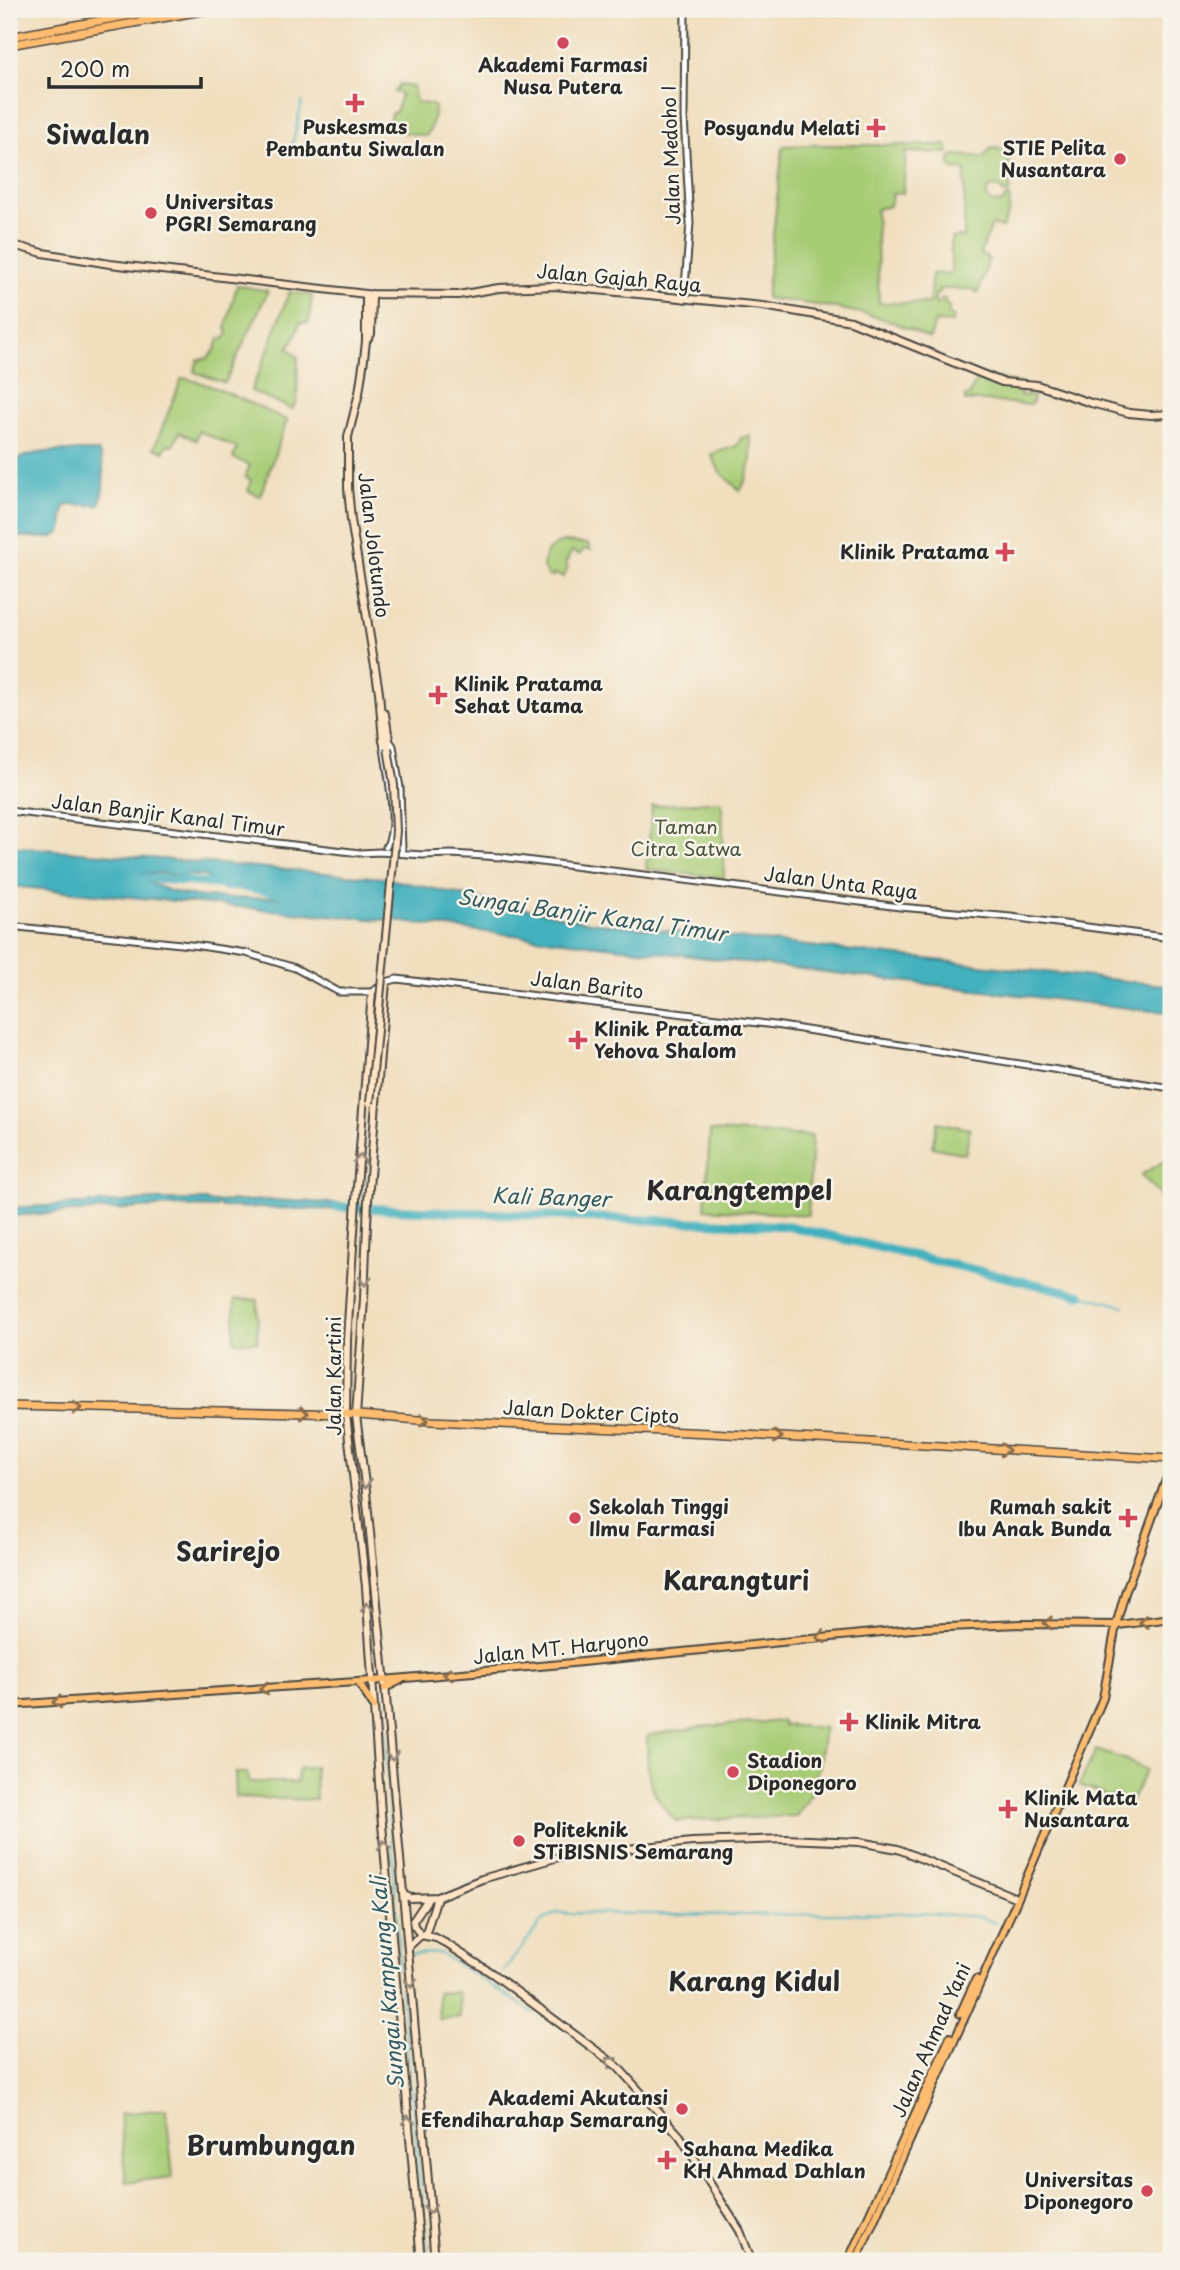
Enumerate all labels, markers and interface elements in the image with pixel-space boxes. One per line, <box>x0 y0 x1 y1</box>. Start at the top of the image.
marker: Akademi Farmasi Nusa Putera <box>555 35 571 51</box>
scale bar <box>49 46 201 90</box>
place label: Akademi Farmasi Nusa Putera <box>478 50 648 100</box>
text: 200 m <box>60 52 130 84</box>
street label: Jalan Medoho I <box>654 85 686 225</box>
marker: Puskesmas Pembantu Siwalan <box>345 93 365 113</box>
place label: Puskesmas Pembantu Siwalan <box>265 112 445 162</box>
place label: Posyandu Melati <box>703 113 860 141</box>
district label: Siwalan <box>46 114 150 153</box>
marker: Posyandu Melati <box>866 118 886 138</box>
place label: STIE Pelita Nusantara <box>1001 133 1106 183</box>
marker: STIE Pelita Nusantara <box>1112 151 1128 167</box>
place label: Universitas PGRI Semarang <box>165 187 317 237</box>
marker: Universitas PGRI Semarang <box>143 205 159 221</box>
street label: Jalan Gajah Raya <box>536 256 703 298</box>
street label: Jalan Jolotundo <box>352 471 398 619</box>
place label: Klinik Pratama <box>840 537 989 565</box>
marker: Klinik Pratama <box>995 542 1015 562</box>
place label: Klinik Pratama Sehat Utama <box>454 669 603 719</box>
marker: Klinik Pratama Sehat Utama <box>428 685 448 705</box>
street label: Jalan Banjir Kanal Timur <box>50 786 287 842</box>
park label: Taman Citra Satwa <box>631 812 742 862</box>
street label: Jalan Unta Raya <box>763 859 920 905</box>
water label: Sungai Banjir Kanal Timur <box>456 879 732 949</box>
street label: Jalan Barito <box>529 963 645 1005</box>
place label: Klinik Pratama Yehova Shalom <box>594 1014 743 1064</box>
marker: Klinik Pratama Yehova Shalom <box>568 1030 588 1050</box>
one-way arrow <box>352 1153 367 1164</box>
district label: Karangtempel <box>646 1170 832 1209</box>
water label: Kali Banger <box>491 1178 614 1214</box>
one-way arrow <box>357 1276 372 1287</box>
street label: Jalan Kartini <box>319 1316 347 1436</box>
street label: Jalan Dokter Cipto <box>502 1392 680 1430</box>
one-way arrow <box>72 1400 83 1416</box>
one-way arrow <box>299 1405 310 1420</box>
one-way arrow <box>419 1413 430 1428</box>
one-way arrow <box>773 1429 784 1444</box>
one-way arrow <box>1000 1442 1011 1457</box>
one-way arrow <box>357 1478 372 1490</box>
place label: Sekolah Tinggi Ilmu Farmasi <box>589 1492 729 1542</box>
place label: Rumah sakit Ibu Anak Bunda <box>958 1492 1112 1542</box>
marker: Rumah sakit Ibu Anak Bunda <box>1118 1508 1138 1528</box>
marker: Sekolah Tinggi Ilmu Farmasi <box>567 1510 583 1526</box>
district label: Sarirejo <box>176 1531 280 1570</box>
district label: Karangturi <box>663 1560 809 1599</box>
one-way arrow <box>360 1601 375 1612</box>
one-way arrow <box>1138 1614 1150 1629</box>
one-way arrow <box>1042 1616 1053 1631</box>
street label: Jalan MT. Haryono <box>472 1624 650 1670</box>
one-way arrow <box>815 1629 826 1644</box>
one-way arrow <box>443 1666 454 1681</box>
one-way arrow <box>258 1681 269 1696</box>
one-way arrow <box>52 1694 63 1709</box>
place label: Klinik Mitra <box>865 1707 982 1735</box>
marker: Klinik Mitra <box>839 1712 859 1732</box>
place label: Stadion Diponegoro <box>747 1746 857 1796</box>
one-way arrow <box>384 1751 399 1762</box>
marker: Stadion Diponegoro <box>725 1764 741 1780</box>
place label: Klinik Mata Nusantara <box>1024 1783 1138 1833</box>
marker: Klinik Mata Nusantara <box>998 1799 1018 1819</box>
place label: Politeknik STiBISNIS Semarang <box>533 1815 733 1865</box>
marker: Politeknik STiBISNIS Semarang <box>511 1833 527 1849</box>
one-way arrow <box>377 1839 392 1850</box>
water label: Sungai Kampung Kali <box>360 1872 411 2091</box>
street label: Jalan Ahmad Yani <box>883 1958 977 2121</box>
district label: Karang Kidul <box>668 1961 840 2000</box>
one-way arrow <box>403 1977 418 1988</box>
one-way arrow <box>605 2056 618 2069</box>
place label: Akademi Akutansi Efendiharahap Semarang <box>421 2083 668 2133</box>
marker: Akademi Akutansi Efendiharahap Semarang <box>674 2101 690 2117</box>
one-way arrow <box>401 2114 416 2125</box>
district label: Brumbungan <box>186 2125 356 2164</box>
place label: Sahana Medika KH Ahmad Dahlan <box>683 2134 866 2184</box>
marker: Sahana Medika KH Ahmad Dahlan <box>657 2150 677 2170</box>
place label: Universitas Diponegoro <box>1023 2165 1133 2215</box>
marker: Universitas Diponegoro <box>1139 2183 1155 2199</box>
one-way arrow <box>423 2204 438 2215</box>

